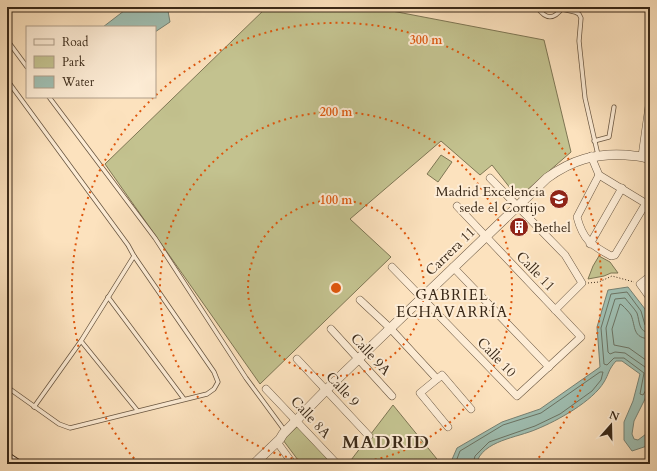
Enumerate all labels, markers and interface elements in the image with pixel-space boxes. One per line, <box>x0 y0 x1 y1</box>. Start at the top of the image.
legend <box>26 26 156 98</box>
text: 300 m <box>410 32 443 48</box>
text: Road <box>62 34 89 50</box>
text: Park <box>62 54 86 70</box>
text: Water <box>61 74 95 90</box>
text: 200 m <box>320 104 353 120</box>
place label: Madrid Excelencia sede el Cortijo <box>435 182 545 217</box>
school or university icon: Madrid Excelencia sede el Cortijo <box>548 188 570 210</box>
text: 100 m <box>320 192 353 208</box>
building icon: Bethel <box>508 216 530 238</box>
place label: Bethel <box>533 218 571 237</box>
street label: Carrera 11 <box>421 223 479 280</box>
street label: Calle 11 <box>512 247 559 295</box>
centre of rings <box>329 281 343 295</box>
district label: GABRIEL ECHAVARRÍA <box>396 285 508 322</box>
street label: Calle 9A <box>346 329 395 380</box>
street label: Calle 10 <box>473 333 520 381</box>
street label: Calle 9 <box>322 368 364 411</box>
street label: Calle 8A <box>286 392 335 443</box>
north arrow <box>591 405 631 445</box>
text: N <box>607 407 622 425</box>
district label: MADRID <box>342 430 430 455</box>

